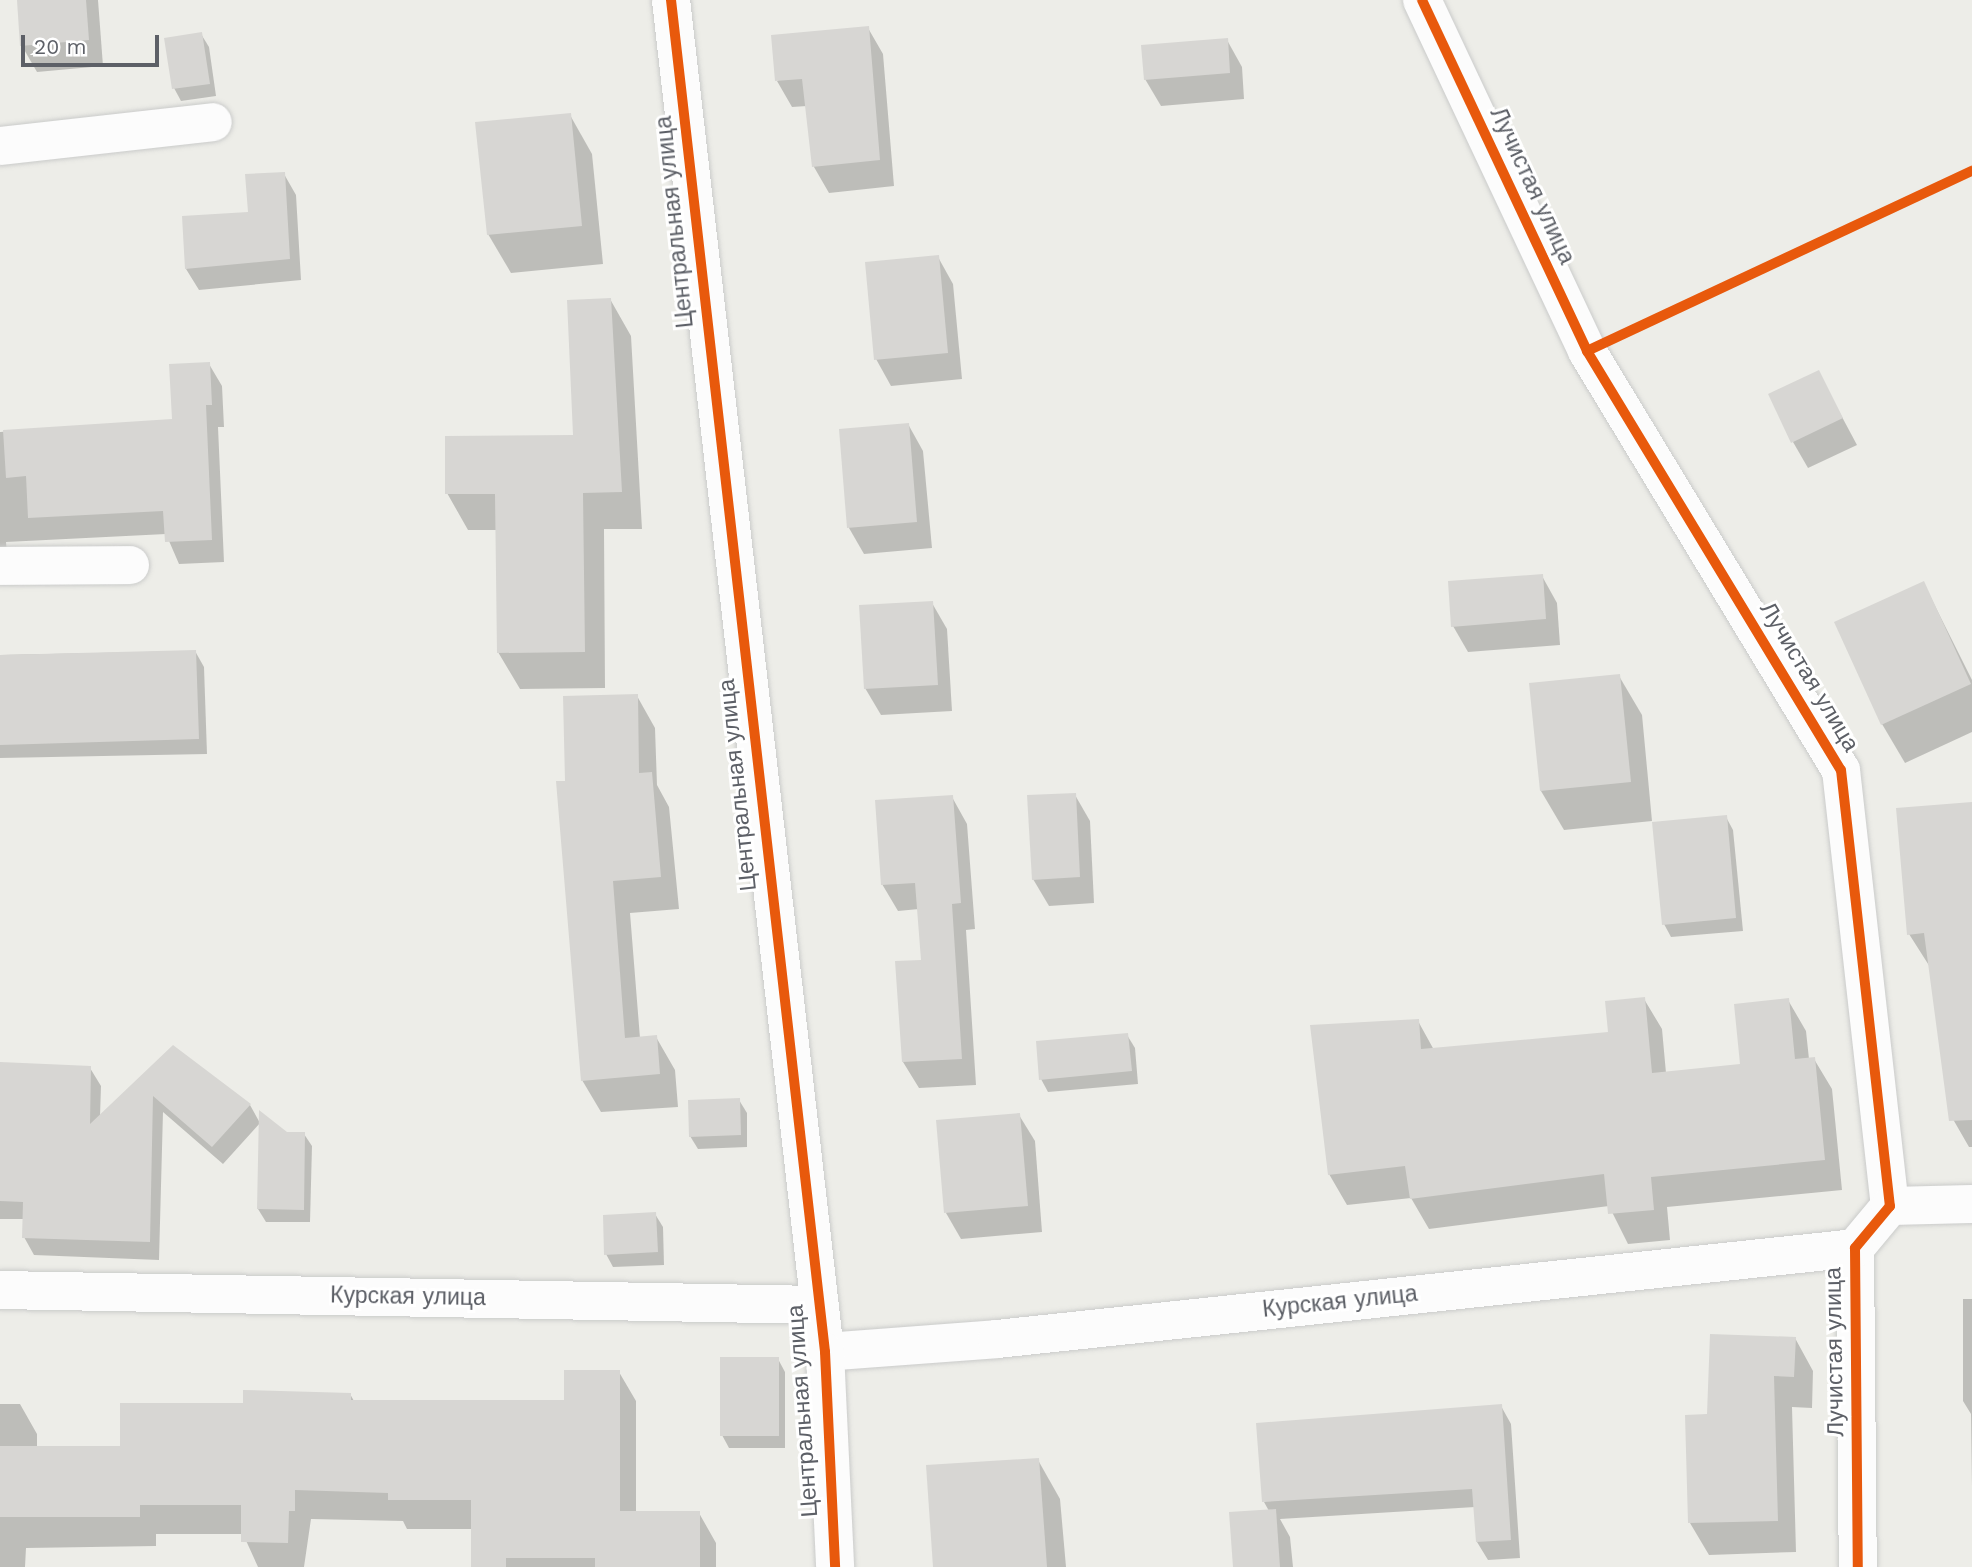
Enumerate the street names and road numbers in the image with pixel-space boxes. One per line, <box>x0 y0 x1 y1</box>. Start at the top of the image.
street label: Лучистая улица <box>1484 103 1580 269</box>
street label: Центральная улица <box>650 115 700 329</box>
street label: Лучистая улица <box>1753 597 1865 757</box>
street label: Центральная улица <box>713 678 763 892</box>
street label: Лучистая улица <box>1820 1267 1850 1437</box>
street label: Курская улица <box>1261 1280 1419 1324</box>
street label: Курская улица <box>330 1282 486 1312</box>
street label: Центральная улица <box>782 1304 824 1518</box>

